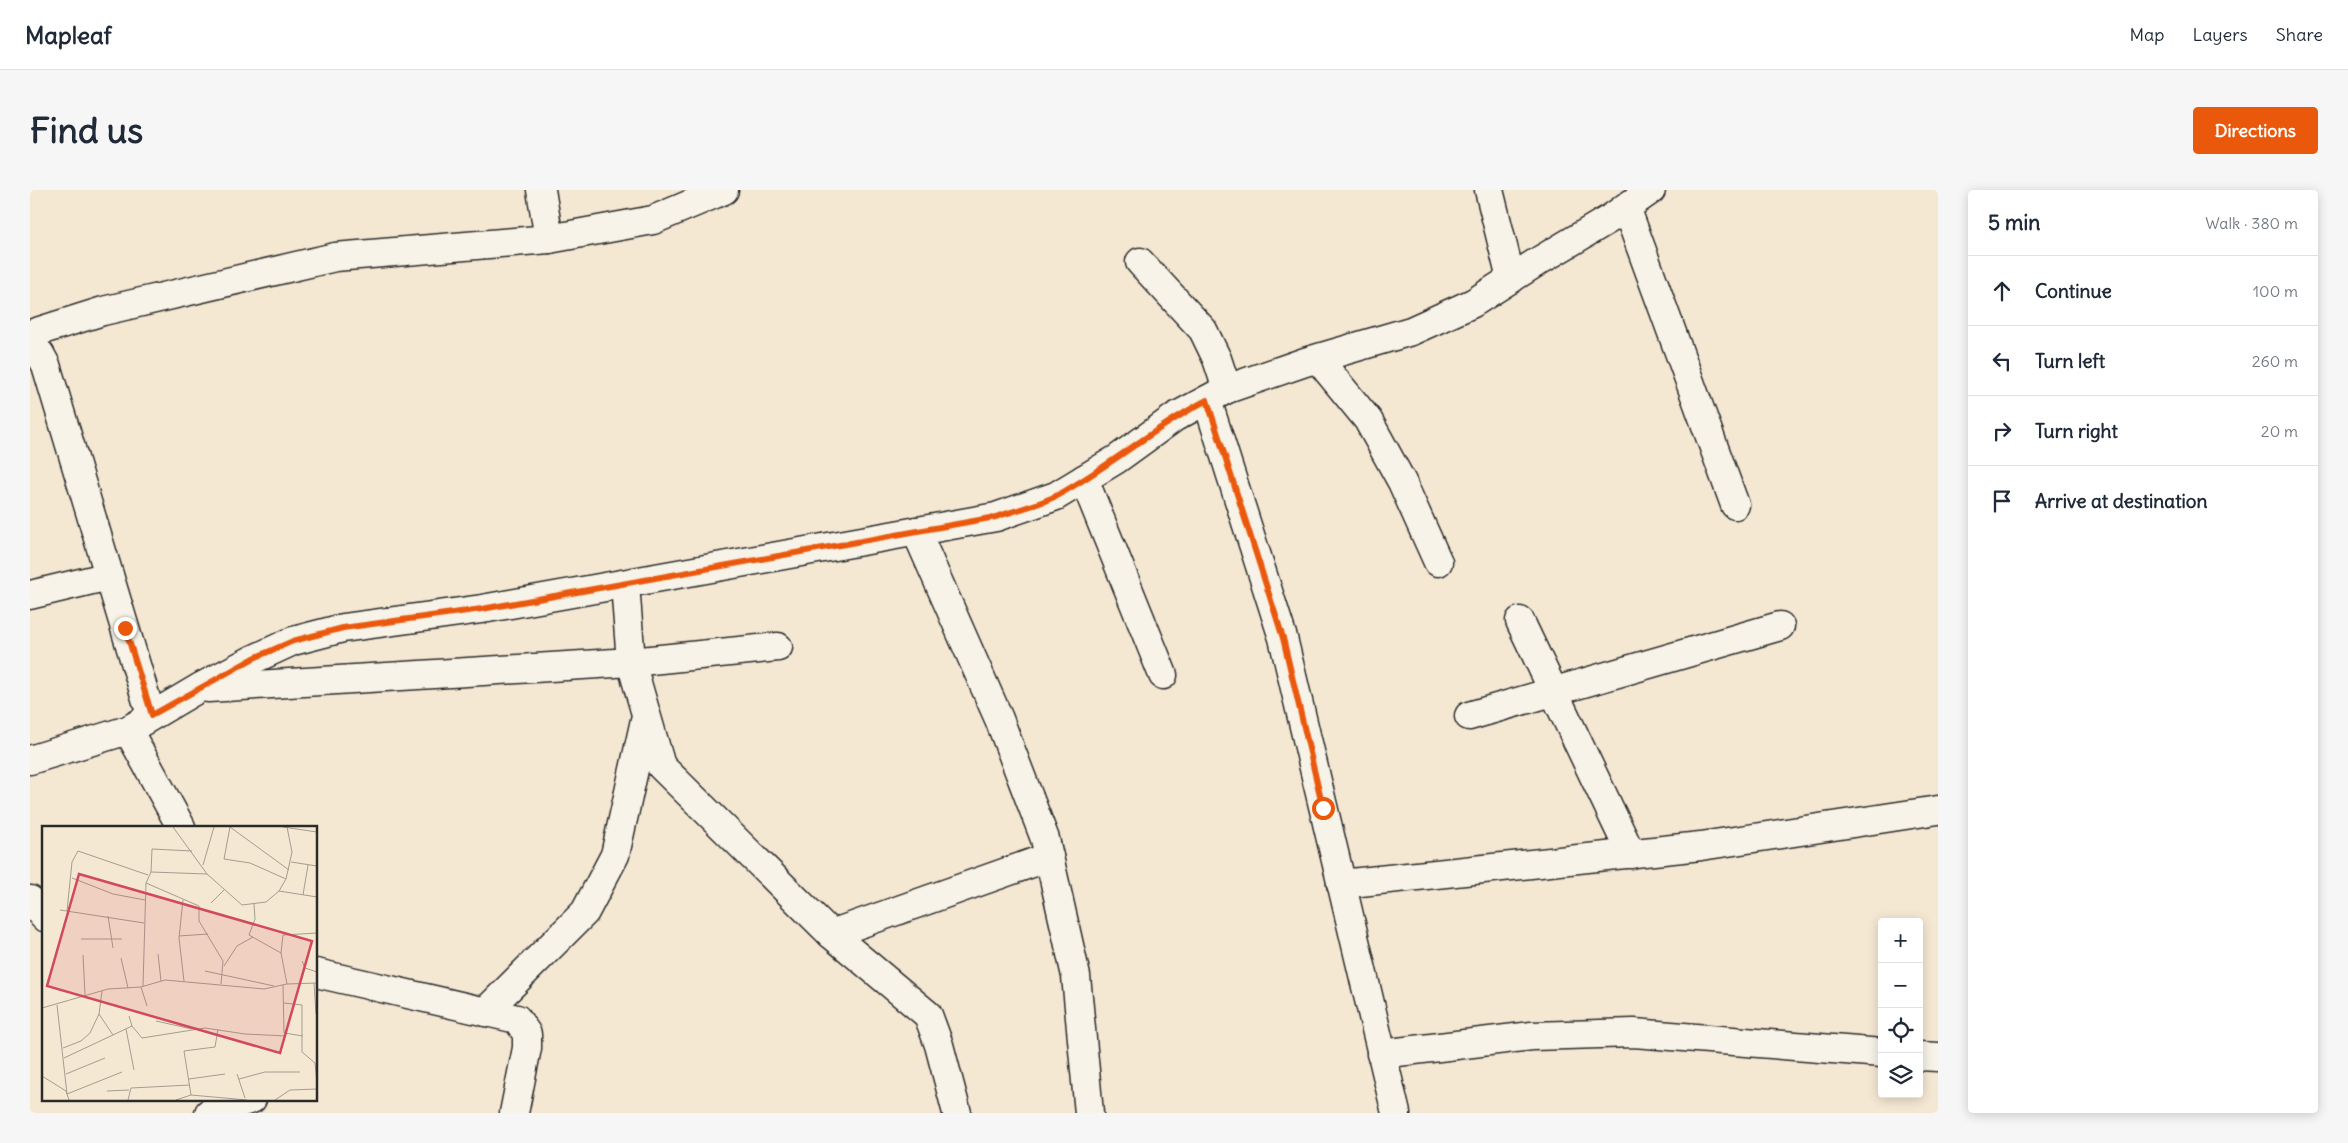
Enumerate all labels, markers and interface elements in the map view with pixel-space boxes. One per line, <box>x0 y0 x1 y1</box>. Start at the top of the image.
text: Mapleaf <box>25 20 112 50</box>
text: Map <box>2129 23 2164 46</box>
text: Layers <box>2192 23 2248 46</box>
text: Share <box>2276 23 2323 46</box>
button: Directions <box>2193 107 2318 154</box>
text: Find us <box>30 108 143 152</box>
text: 5 min <box>1988 209 2040 236</box>
text: Walk · 380 m <box>2205 213 2298 233</box>
icon: ahead <box>1988 277 2016 305</box>
text: Continue <box>2035 279 2112 303</box>
text: 100 m <box>2253 281 2298 301</box>
icon: left <box>1988 347 2016 375</box>
text: Turn left <box>2035 349 2105 373</box>
text: 260 m <box>2252 351 2298 371</box>
icon: right <box>1988 417 2016 445</box>
text: Turn right <box>2035 419 2118 443</box>
text: 20 m <box>2261 421 2298 441</box>
icon: arrive <box>1988 487 2016 515</box>
text: Arrive at destination <box>2035 489 2208 513</box>
route end <box>114 617 137 640</box>
route start <box>1312 797 1335 820</box>
inset map <box>42 826 318 1100</box>
map controls <box>1878 918 1923 1098</box>
button: + <box>1878 918 1923 963</box>
button: − <box>1878 963 1923 1008</box>
button: locate <box>1878 1008 1923 1053</box>
button: layers <box>1878 1053 1923 1098</box>

